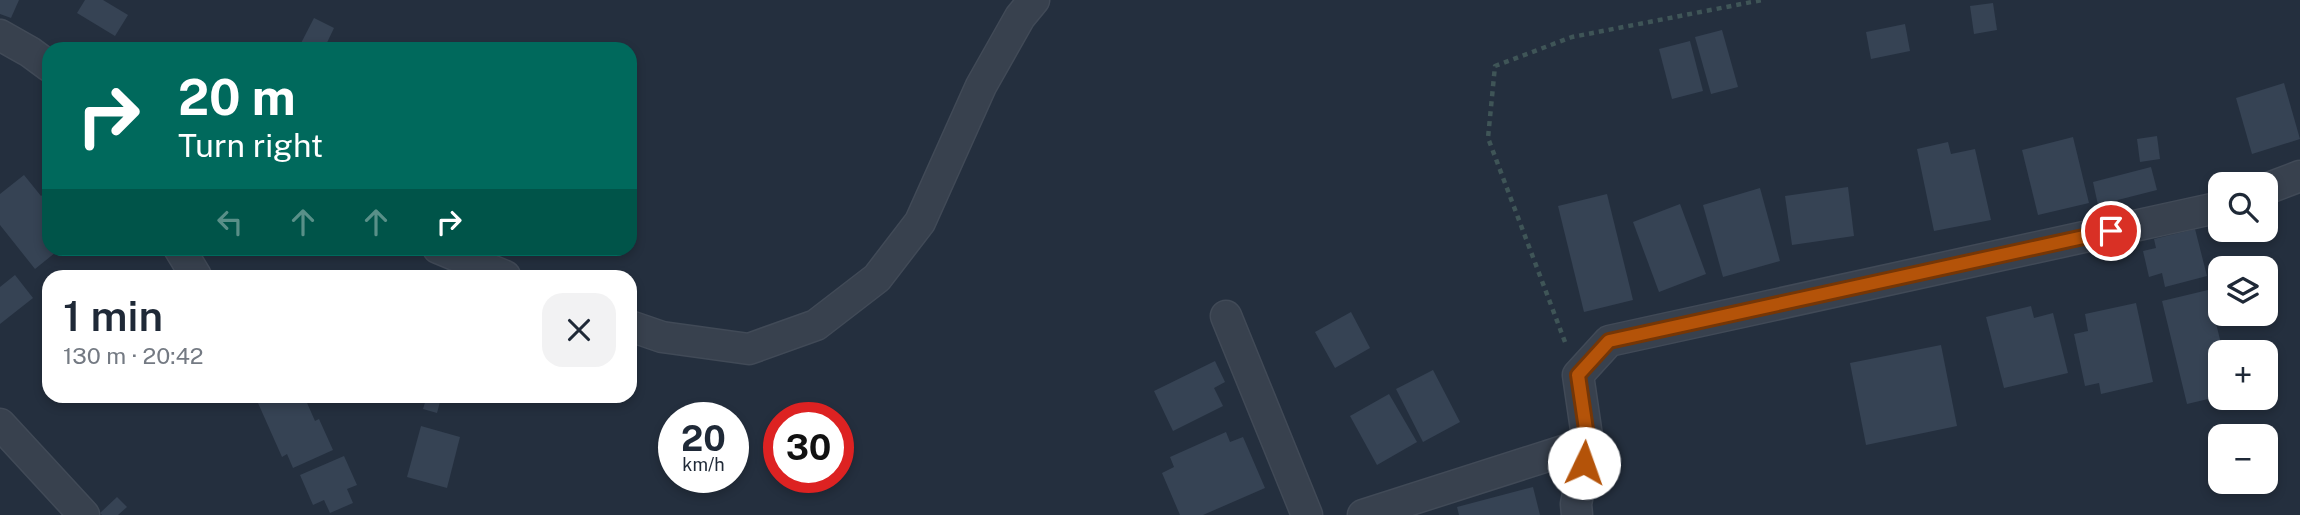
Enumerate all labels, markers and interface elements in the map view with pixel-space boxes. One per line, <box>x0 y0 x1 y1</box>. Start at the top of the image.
text: 20 m <box>178 68 296 126</box>
icon: right <box>63 70 154 161</box>
text: Turn right <box>178 127 323 164</box>
map controls <box>2208 172 2278 494</box>
button: search <box>2208 172 2278 242</box>
pin <box>2081 201 2141 261</box>
icon: left <box>211 203 249 241</box>
icon: ahead <box>284 203 322 241</box>
icon: ahead <box>357 203 395 241</box>
icon: right <box>430 203 468 241</box>
icon: arrive <box>2092 212 2130 250</box>
button: layers <box>2208 256 2278 326</box>
text: 1 min <box>63 291 163 340</box>
button: close <box>542 293 616 367</box>
button: + <box>2208 340 2278 410</box>
text: 130 m · 20:42 <box>63 342 204 369</box>
speed limit sign: 30 <box>763 402 854 493</box>
text: 20 <box>681 418 726 459</box>
button: − <box>2208 424 2278 494</box>
position arrow <box>1547 426 1621 500</box>
text: km/h <box>682 454 725 475</box>

